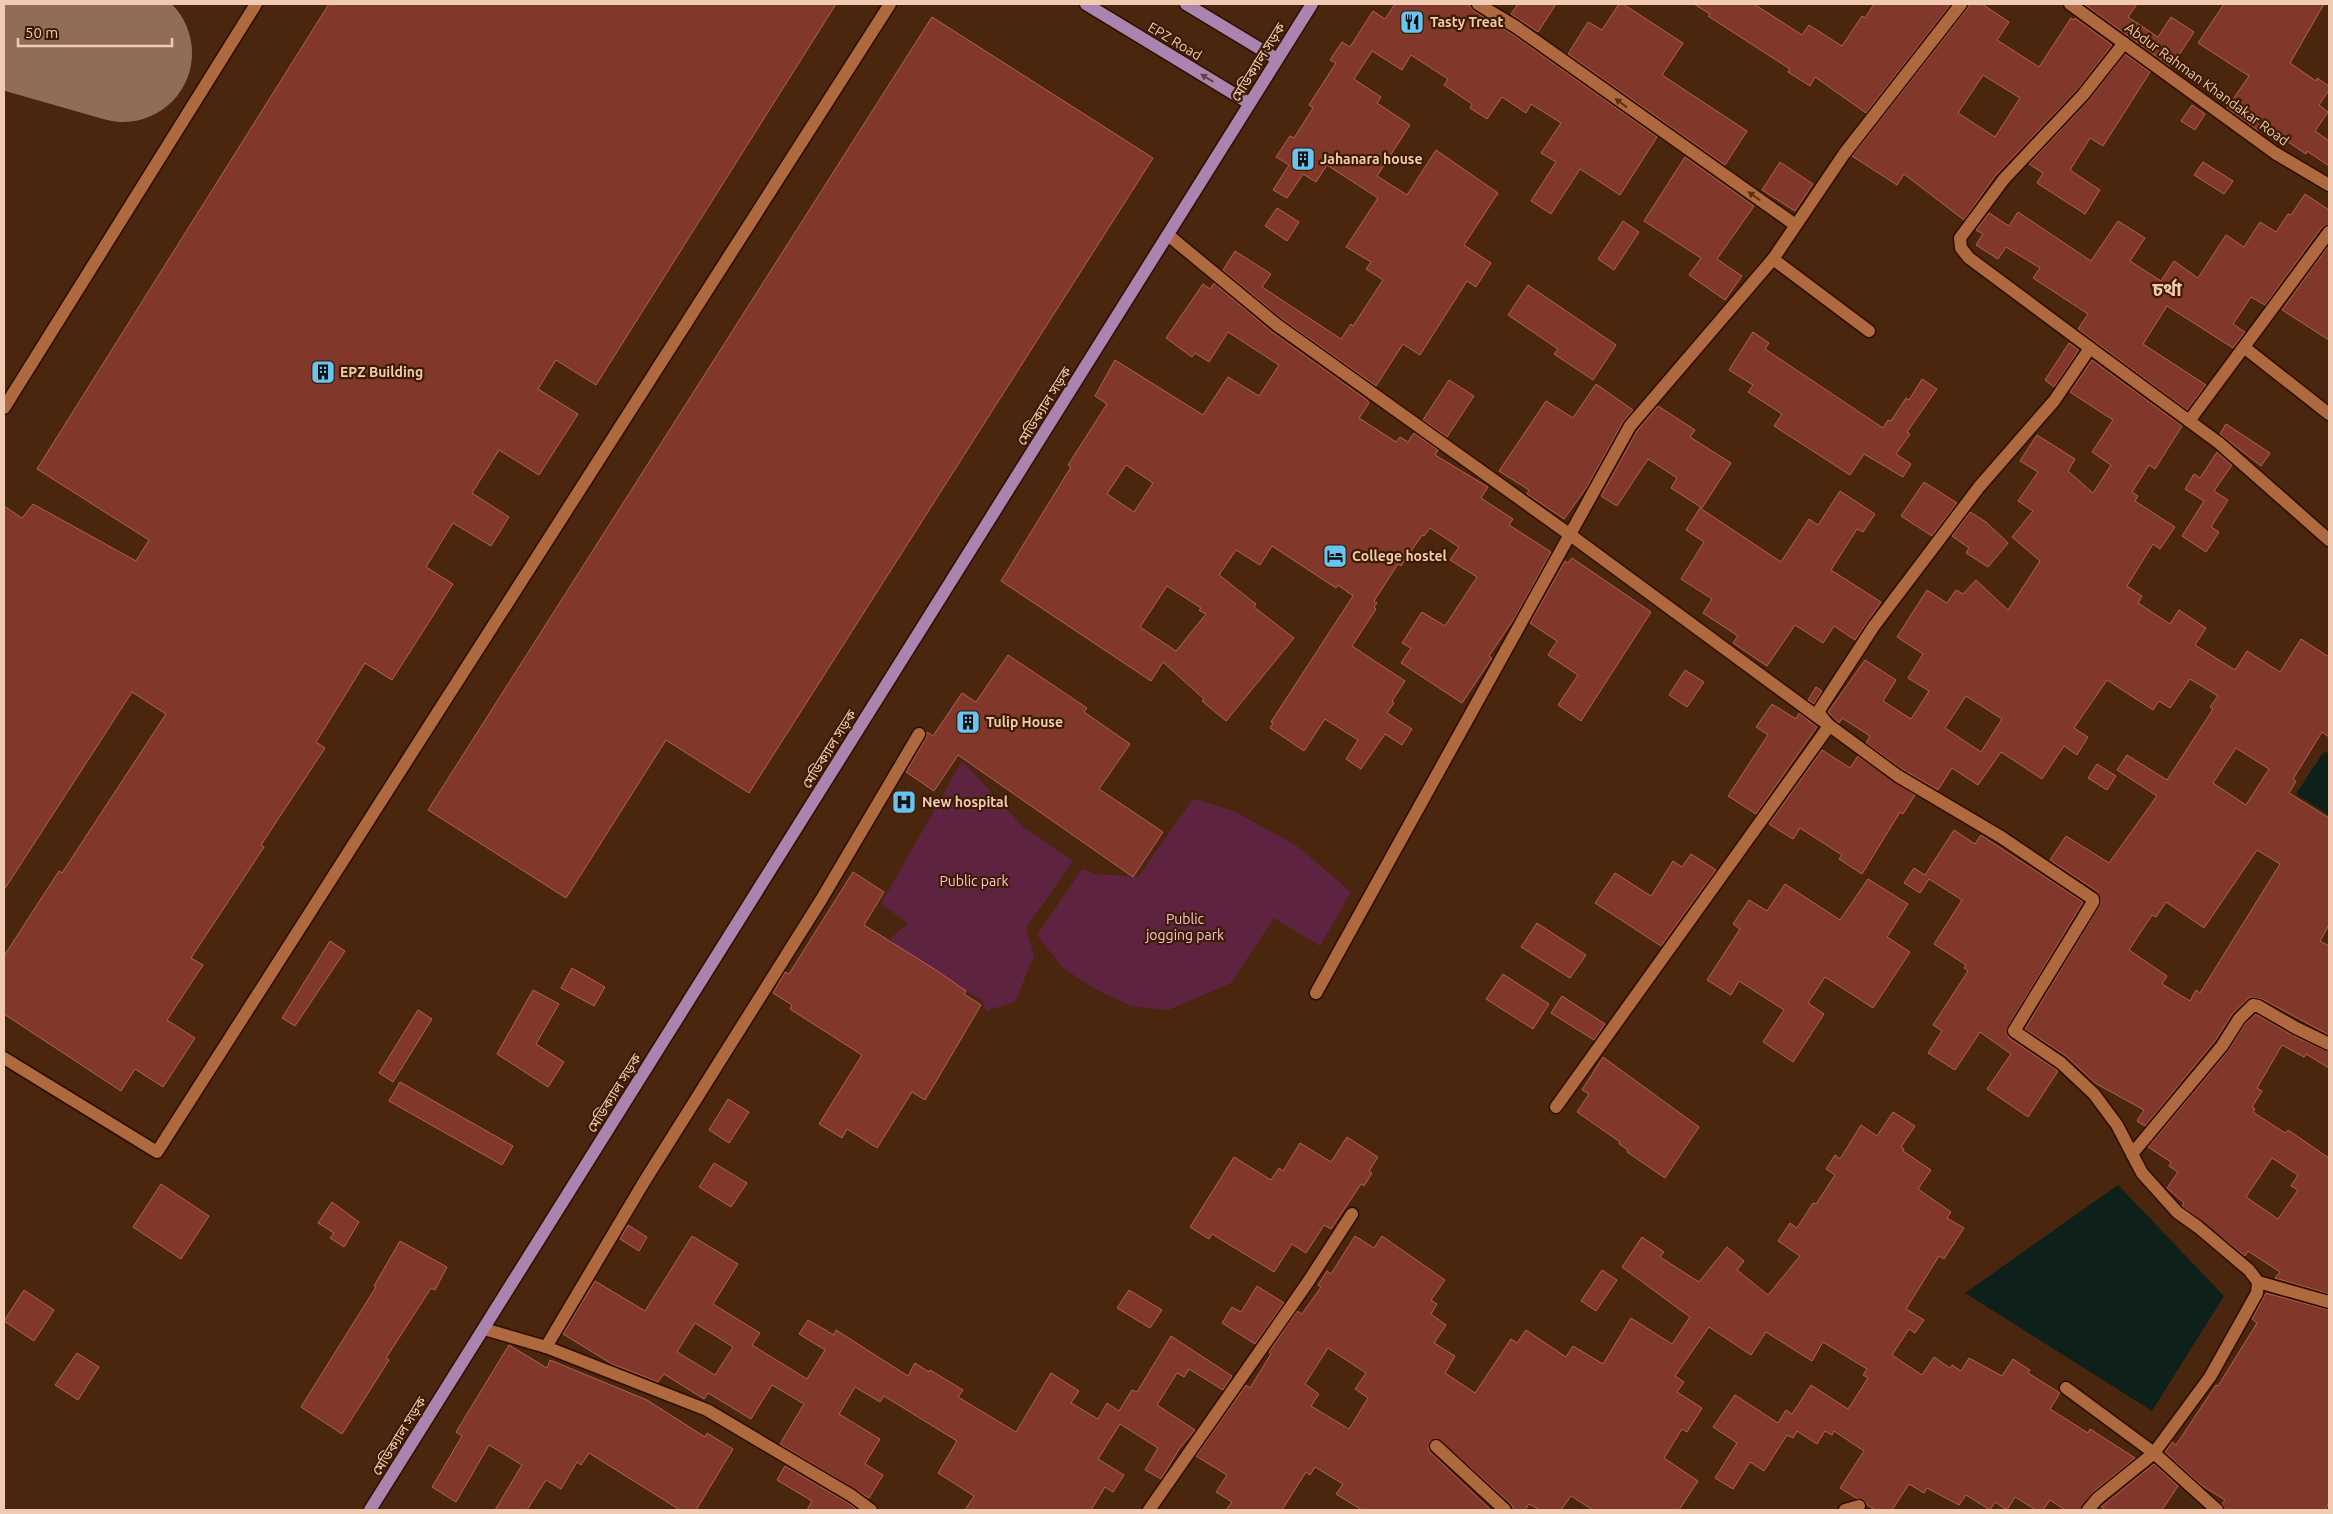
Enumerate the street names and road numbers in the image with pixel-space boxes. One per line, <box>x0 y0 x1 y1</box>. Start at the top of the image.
street label: EPZ Road <box>1145 19 1205 63</box>
street label: মেডিক্যাল সড়ক <box>1227 19 1289 104</box>
street label: Abdur Rahman Khandakar Road <box>2122 19 2292 149</box>
street label: মেডিক্যাল সড়ক <box>1013 363 1075 448</box>
street label: মেডিক্যাল সড়ক <box>798 706 860 791</box>
street label: মেডিক্যাল সড়ক <box>583 1050 645 1135</box>
street label: মেডিক্যাল সড়ক <box>368 1393 430 1478</box>

